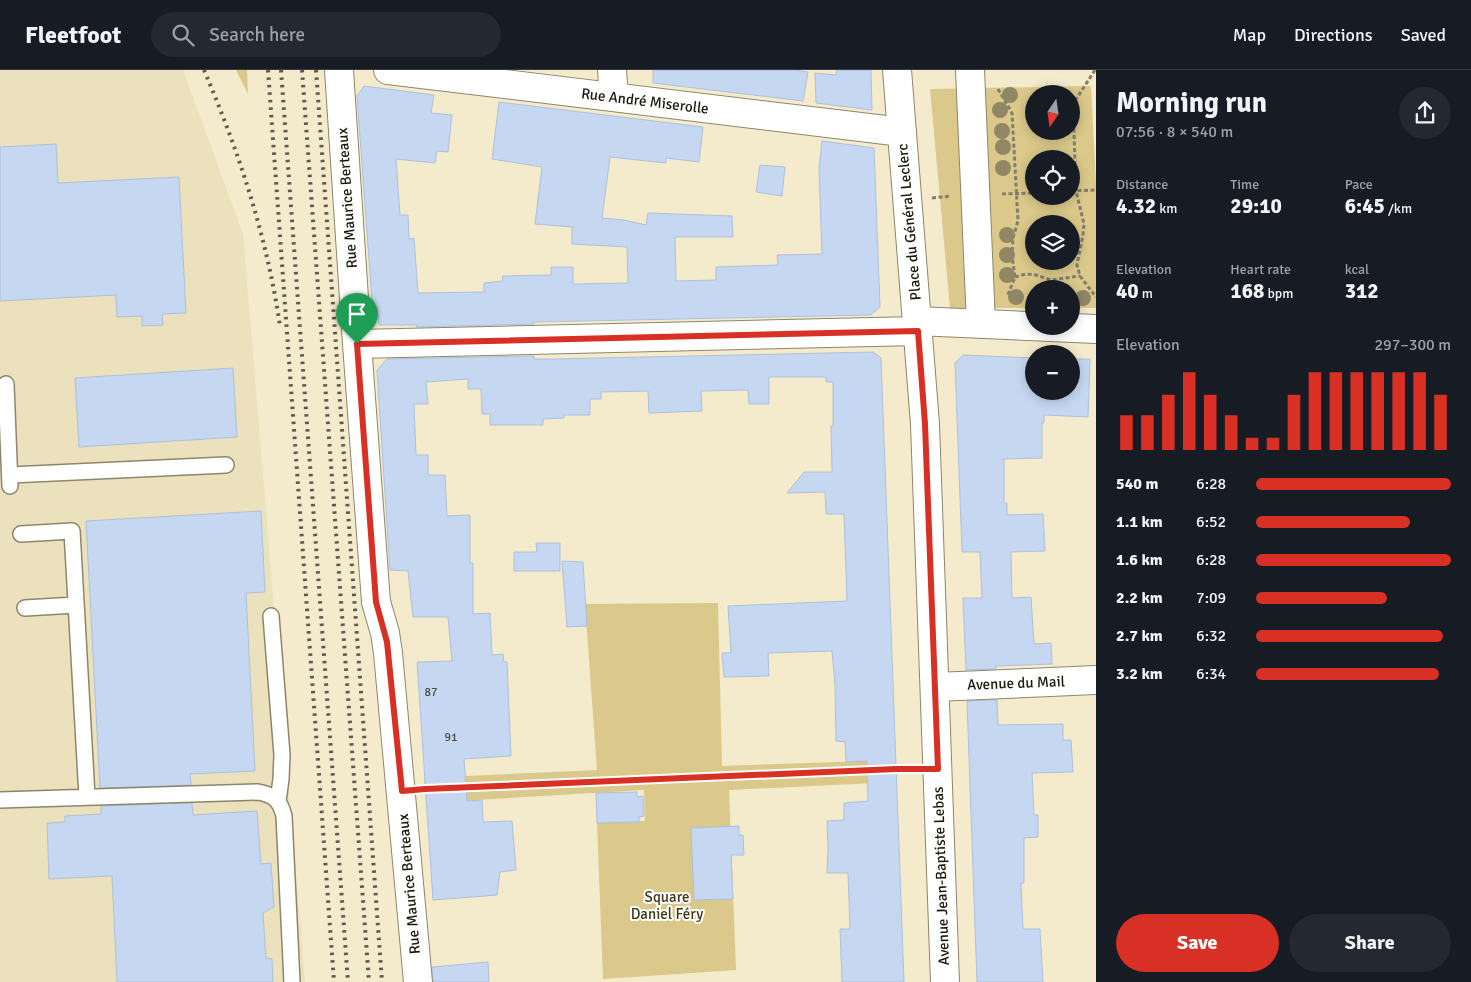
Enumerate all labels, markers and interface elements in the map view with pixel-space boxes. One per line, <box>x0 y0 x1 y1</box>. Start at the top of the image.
search box <box>151 12 501 57</box>
text: Fleetfoot <box>25 20 121 50</box>
icon: search <box>169 21 197 49</box>
text: Search here <box>209 23 305 47</box>
text: Map <box>1233 24 1266 46</box>
text: Directions <box>1294 24 1373 46</box>
text: Saved <box>1401 24 1446 46</box>
street label: Rue André Miserolle <box>580 84 710 118</box>
north arrow <box>1025 85 1080 140</box>
map controls <box>1025 85 1080 400</box>
text: Morning run <box>1116 86 1267 120</box>
button: share <box>1399 87 1451 139</box>
text: 07:56 · 8 × 540 m <box>1116 122 1233 142</box>
street label: Rue Maurice Berteaux <box>333 127 361 269</box>
street label: Place du Général Leclerc <box>893 143 925 301</box>
button: locate <box>1025 150 1080 205</box>
text: Distance <box>1116 176 1168 193</box>
text: Time <box>1230 176 1259 193</box>
text: Pace <box>1345 176 1373 193</box>
text: 4.32 <box>1116 193 1156 219</box>
text: 29:10 <box>1230 193 1282 219</box>
text: 6:45 <box>1345 193 1385 219</box>
text: km <box>1156 200 1177 217</box>
text: /km <box>1385 200 1412 217</box>
button: layers <box>1025 215 1080 270</box>
text: Elevation <box>1116 261 1172 278</box>
text: Heart rate <box>1230 261 1291 278</box>
text: kcal <box>1345 261 1369 278</box>
text: 40 <box>1116 278 1139 304</box>
text: 168 <box>1230 278 1264 304</box>
text: 312 <box>1345 278 1379 304</box>
button: + <box>1025 280 1080 335</box>
text: m <box>1139 285 1153 302</box>
text: bpm <box>1264 285 1293 302</box>
pin <box>336 293 378 344</box>
icon: arrive <box>343 300 371 328</box>
text: Elevation <box>1116 335 1180 355</box>
text: 297–300 m <box>1374 335 1451 355</box>
button: − <box>1025 345 1080 400</box>
text: 540 m <box>1116 474 1158 494</box>
text: 6:28 <box>1196 474 1226 494</box>
text: 1.1 km <box>1116 512 1163 532</box>
text: 6:52 <box>1196 512 1226 532</box>
text: 1.6 km <box>1116 550 1163 570</box>
text: 6:28 <box>1196 550 1226 570</box>
text: 2.2 km <box>1116 588 1163 608</box>
text: 7:09 <box>1196 588 1226 608</box>
text: 2.7 km <box>1116 626 1163 646</box>
text: 6:32 <box>1196 626 1226 646</box>
text: 3.2 km <box>1116 664 1163 684</box>
text: 6:34 <box>1196 664 1226 684</box>
street label: Avenue du Mail <box>967 672 1065 694</box>
house number: 87 <box>425 685 437 700</box>
house number: 91 <box>445 730 457 745</box>
street label: Avenue Jean-Baptiste Lebas <box>929 786 953 966</box>
street label: Rue Maurice Berteaux <box>394 813 424 955</box>
park label: Square Daniel Féry <box>631 888 703 923</box>
button: Save <box>1116 914 1279 972</box>
button: Share <box>1289 914 1451 972</box>

